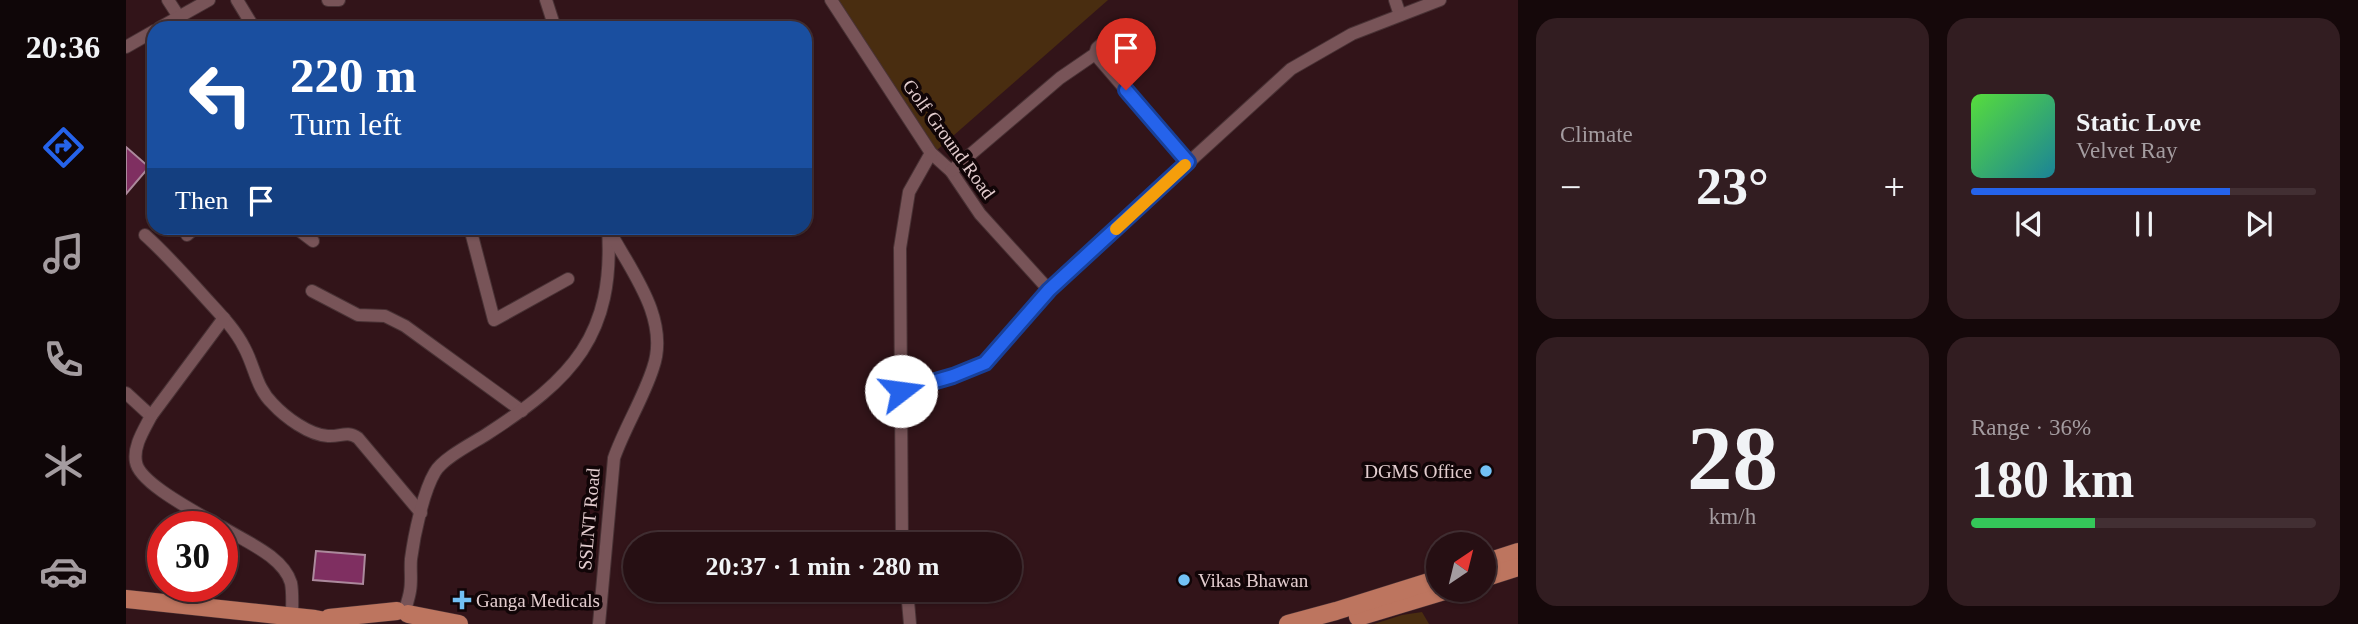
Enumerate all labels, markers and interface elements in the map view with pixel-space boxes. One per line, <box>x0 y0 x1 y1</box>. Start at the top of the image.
pin <box>1096 18 1156 90</box>
text: 20:36 <box>26 29 100 65</box>
icon: arrive <box>1107 29 1145 67</box>
text: 220 m <box>290 48 417 103</box>
icon: left <box>175 49 266 140</box>
street label: Golf Ground Road <box>899 75 1000 203</box>
text: Turn left <box>290 106 402 142</box>
text: Static Love <box>2076 108 2201 137</box>
text: Climate <box>1560 122 1633 147</box>
icon: directions <box>39 123 88 172</box>
text: Velvet Ray <box>2076 138 2178 163</box>
text: 23° <box>1696 158 1769 215</box>
text: − <box>1560 166 1581 208</box>
text: + <box>1884 166 1905 208</box>
icon: arrive <box>242 182 280 220</box>
text: Then <box>175 186 228 215</box>
icon: previous <box>2010 205 2048 243</box>
icon: pause <box>2125 205 2163 243</box>
icon: next <box>2240 205 2278 243</box>
icon: music <box>39 229 88 278</box>
icon: phone <box>39 335 88 384</box>
position arrow <box>864 354 938 428</box>
text: 28 <box>1687 408 1778 509</box>
text: Range · 36% <box>1971 415 2091 440</box>
icon: climate <box>39 441 88 490</box>
text: 180 km <box>1971 451 2134 508</box>
place label: DGMS Office <box>1364 461 1472 482</box>
marker: DGMS Office <box>1478 463 1494 479</box>
street label: SSLNT Road <box>574 466 604 571</box>
text: km/h <box>1709 504 1756 529</box>
speed limit sign: 30 <box>147 511 238 602</box>
north arrow <box>1426 532 1496 602</box>
map controls <box>1426 532 1496 602</box>
icon: car <box>39 547 88 596</box>
text: 20:37 · 1 min · 280 m <box>706 552 940 581</box>
place label: Vikas Bhawan <box>1198 570 1309 591</box>
marker: Vikas Bhawan <box>1176 572 1192 588</box>
place label: Ganga Medicals <box>476 590 600 611</box>
marker: Ganga Medicals <box>454 592 470 608</box>

